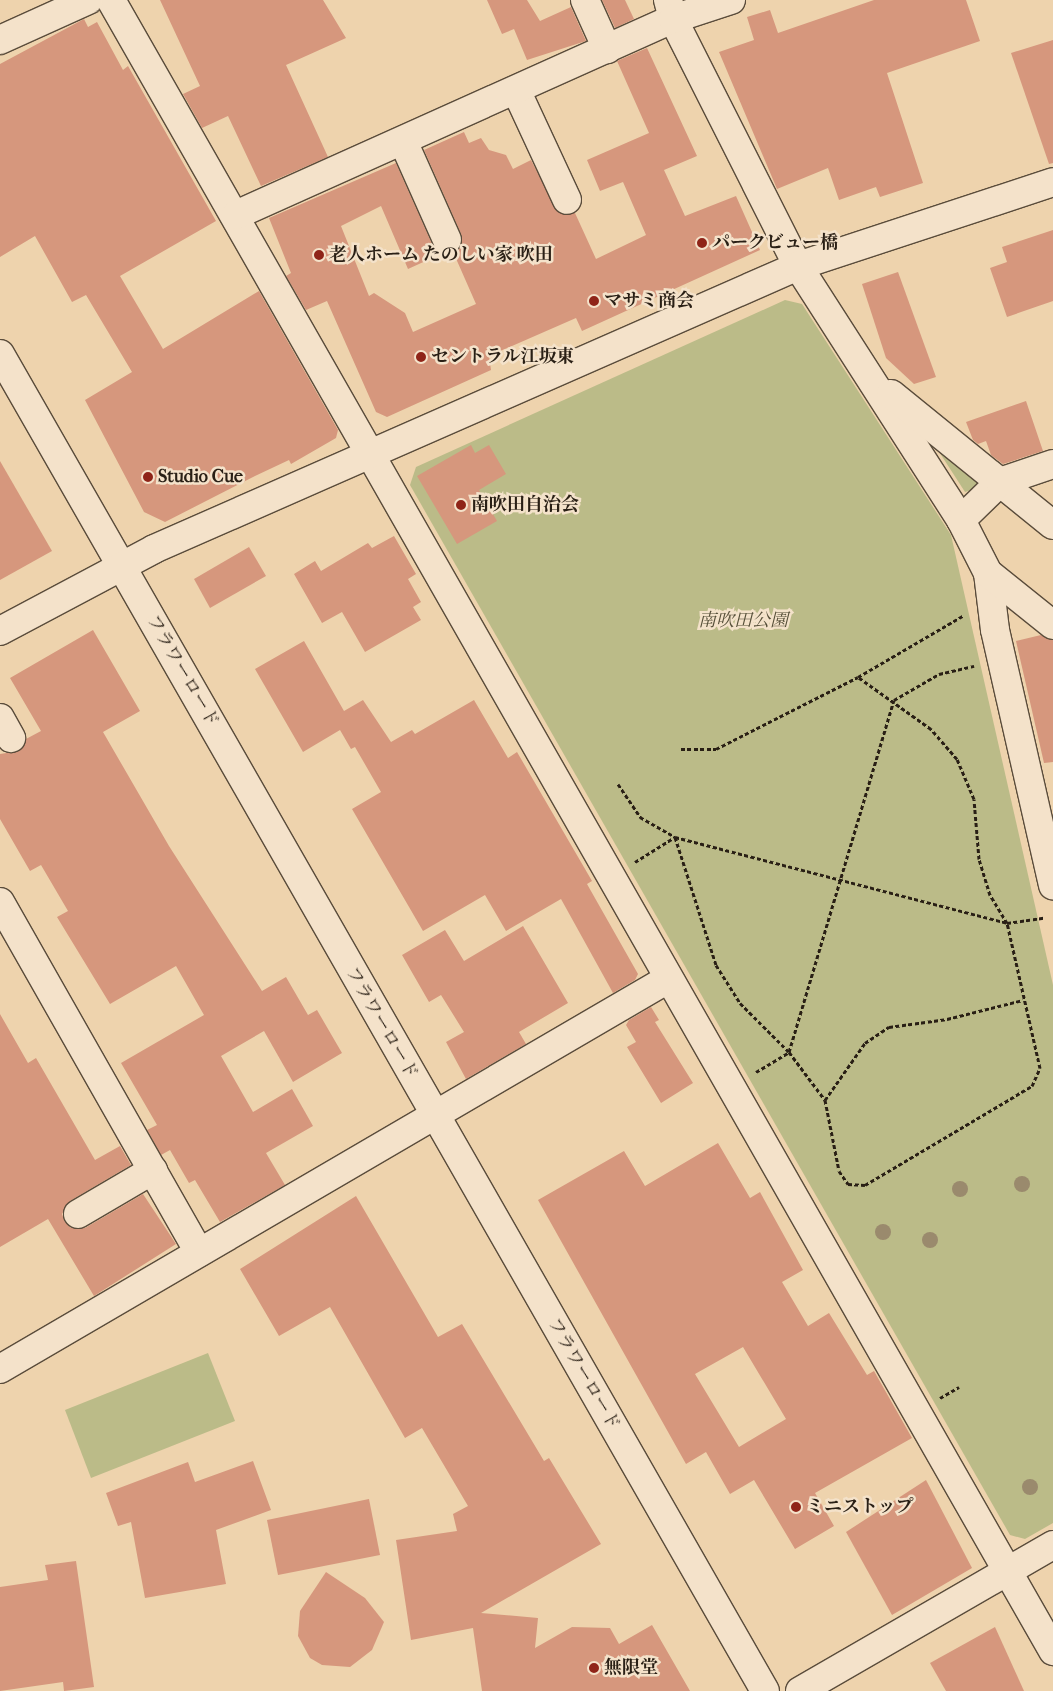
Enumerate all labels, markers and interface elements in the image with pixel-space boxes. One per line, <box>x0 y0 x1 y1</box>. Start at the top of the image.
place label: パークビュー橋 <box>712 232 838 254</box>
marker: パークビュー橋 <box>696 237 708 249</box>
place label: 老人ホーム たのしい家 吹田 <box>329 244 553 266</box>
marker: 老人ホーム たのしい家 吹田 <box>313 249 325 261</box>
place label: マサミ商会 <box>604 290 694 312</box>
marker: マサミ商会 <box>588 295 600 307</box>
place label: セントラル江坂東 <box>431 346 575 368</box>
marker: セントラル江坂東 <box>415 351 427 363</box>
place label: Studio Cue <box>158 466 243 488</box>
marker: Studio Cue <box>142 471 154 483</box>
place label: 南吹田自治会 <box>471 494 579 516</box>
marker: 南吹田自治会 <box>455 499 467 511</box>
park label: 南吹田公園 <box>698 610 788 632</box>
street label: フラワーロード <box>141 611 223 731</box>
street label: フラワーロード <box>340 963 422 1083</box>
street label: フラワーロード <box>542 1314 624 1434</box>
place label: ミニストップ <box>806 1496 914 1518</box>
marker: ミニストップ <box>790 1501 802 1513</box>
place label: 無限堂 <box>604 1657 658 1679</box>
marker: 無限堂 <box>588 1662 600 1674</box>

